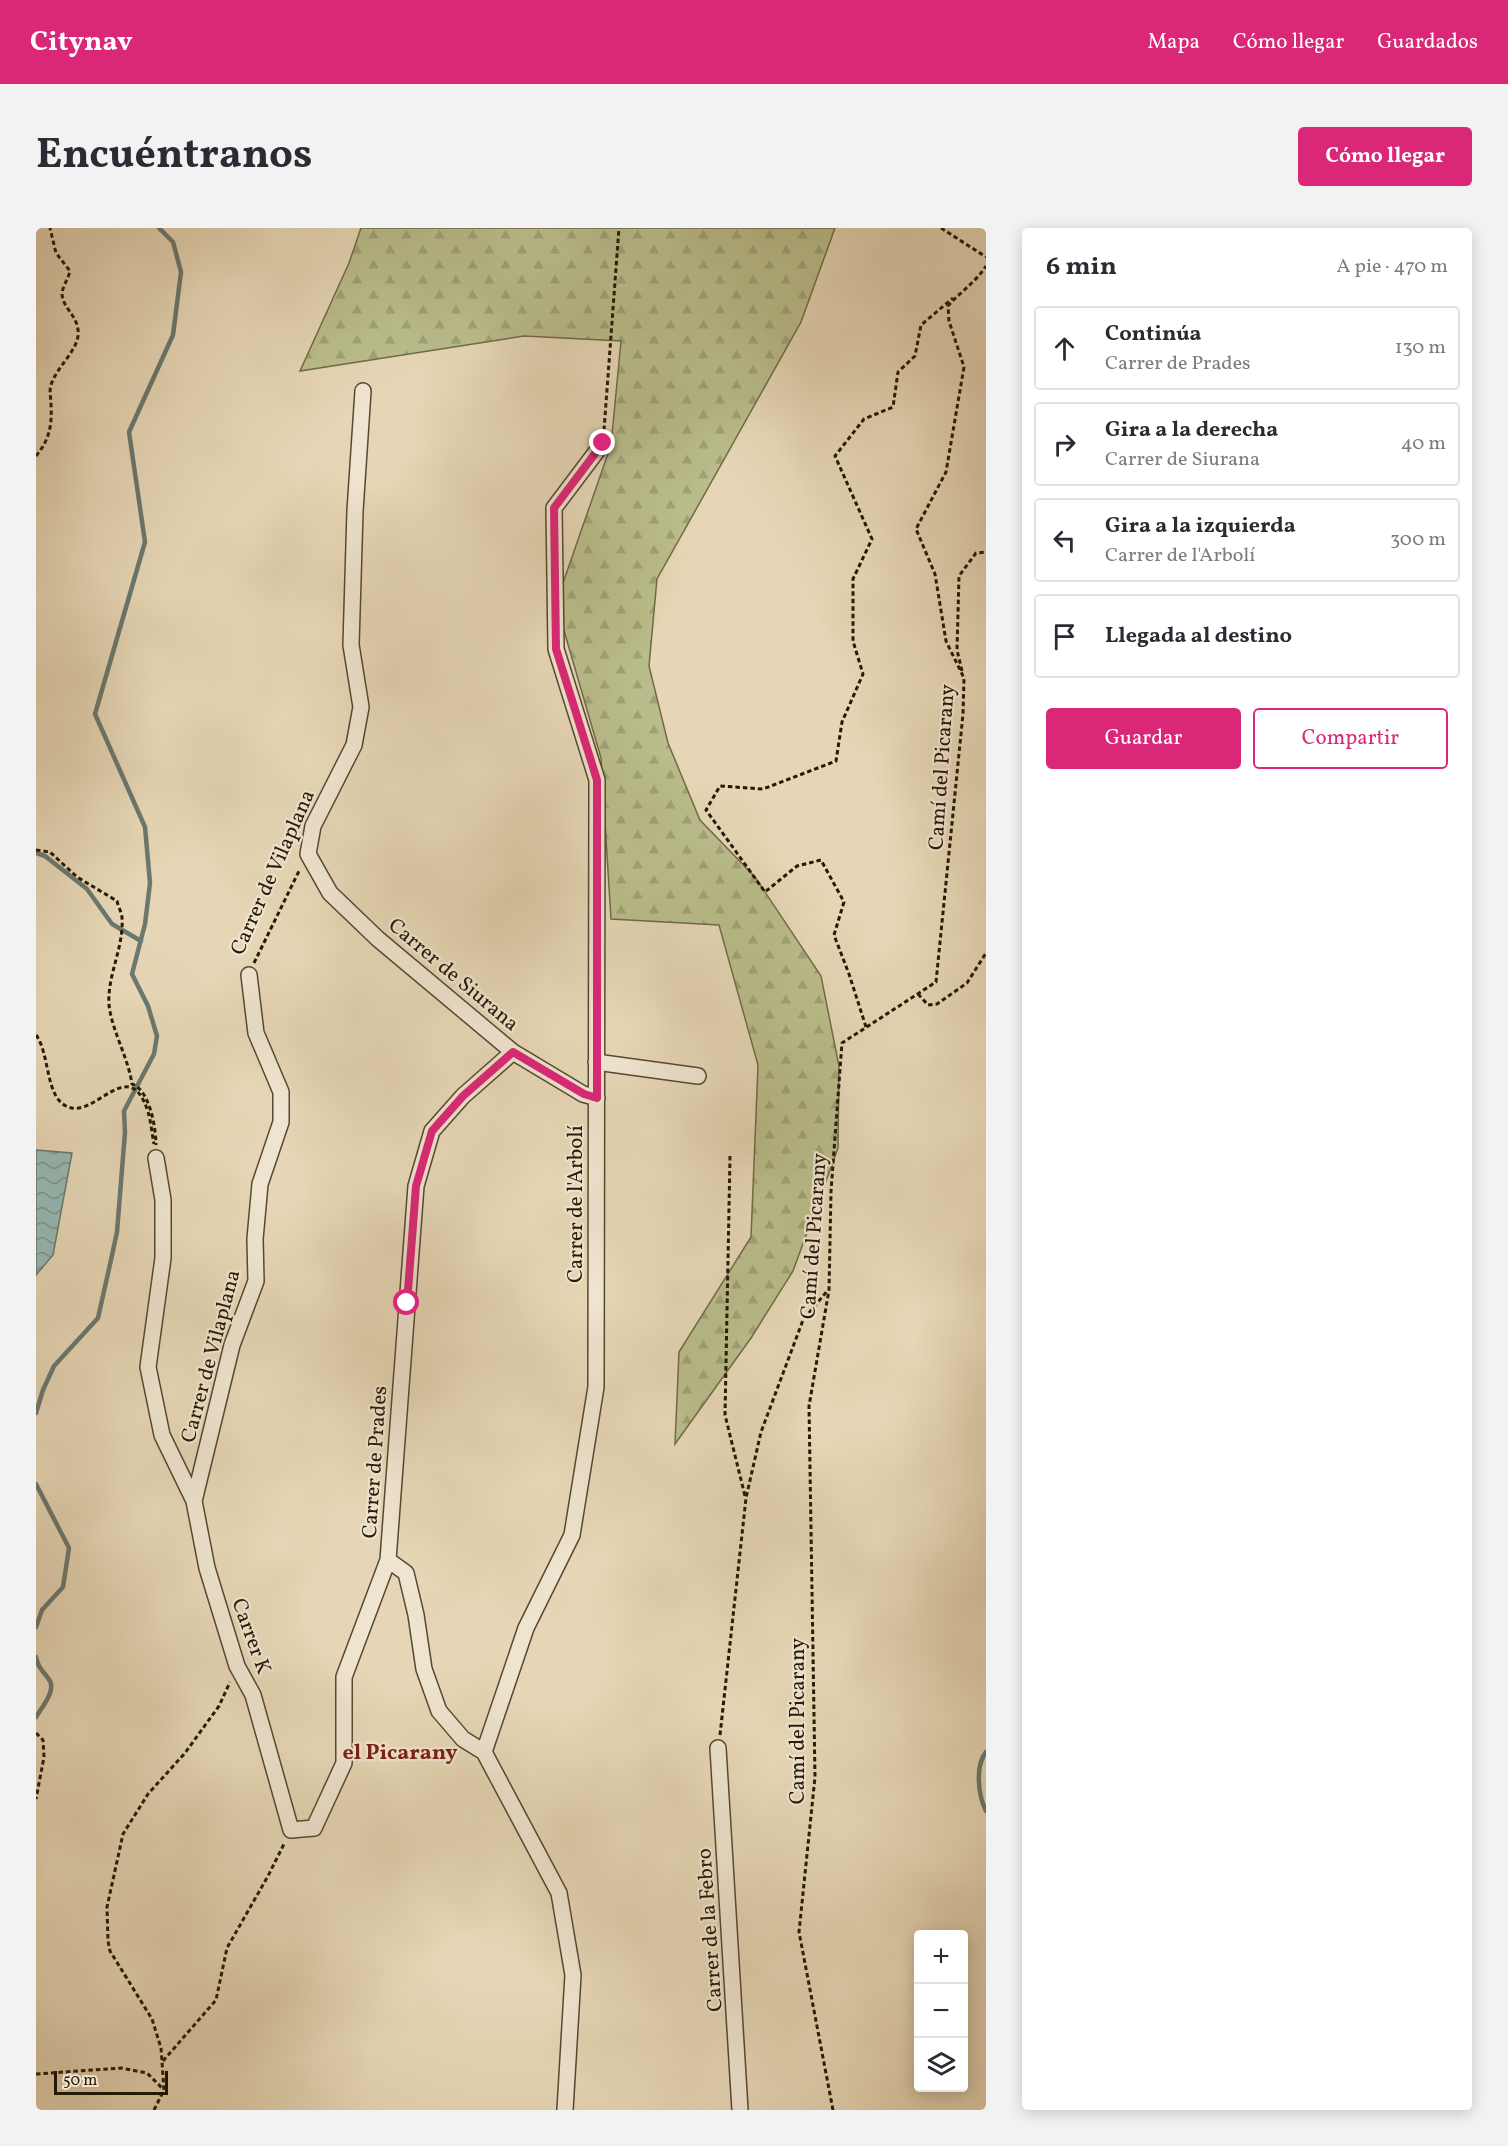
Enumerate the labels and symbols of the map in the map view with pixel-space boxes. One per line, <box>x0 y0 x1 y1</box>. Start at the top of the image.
route end <box>589 429 615 455</box>
street label: Camí del Picarany <box>922 683 963 851</box>
street label: Carrer de Vilaplana <box>224 785 323 960</box>
street label: Carrer de Siurana <box>381 912 525 1039</box>
street label: Carrer de l'Arbolí <box>562 1124 591 1283</box>
street label: Camí del Picarany <box>794 1152 835 1320</box>
street label: Carrer de Vilaplana <box>174 1267 248 1446</box>
route start <box>393 1289 419 1315</box>
street label: Carrer de Prades <box>356 1385 395 1539</box>
street label: Carrer K <box>223 1594 278 1679</box>
street label: Camí del Picarany <box>784 1637 813 1804</box>
district label: el Picarany <box>342 1738 458 1769</box>
street label: Carrer de la Febro <box>690 1847 731 2013</box>
scale bar <box>54 2068 168 2096</box>

